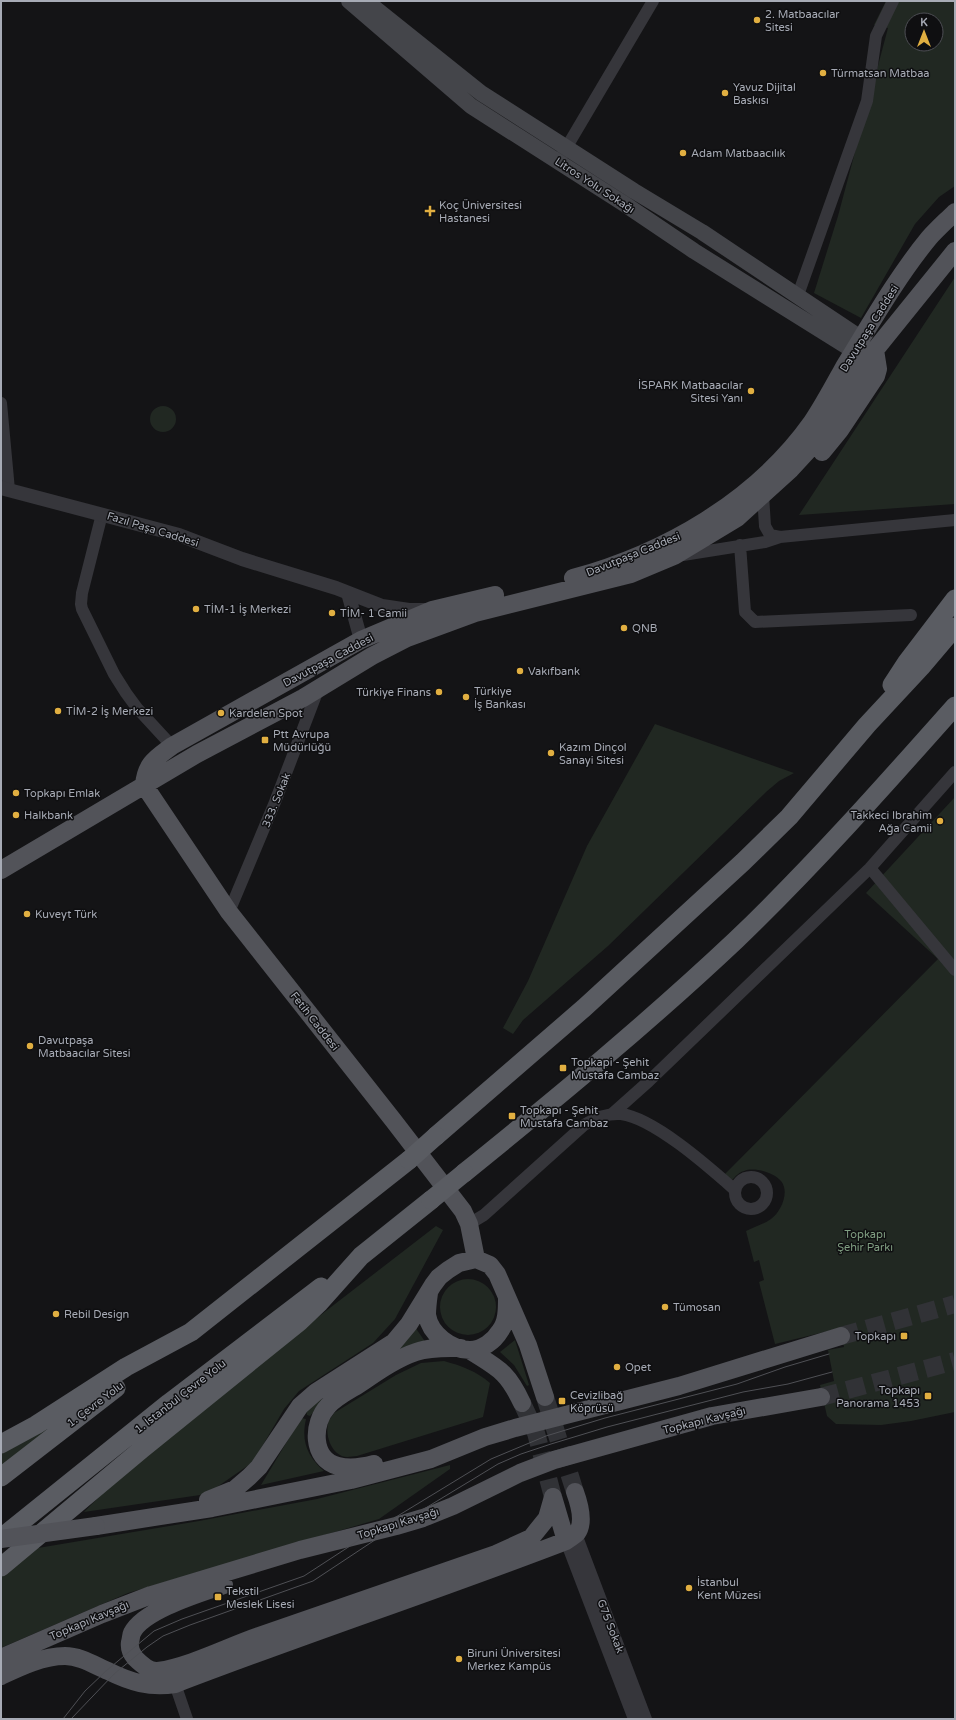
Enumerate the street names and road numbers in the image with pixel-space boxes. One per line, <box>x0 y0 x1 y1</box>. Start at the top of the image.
street label: Litros Yolu Sokağı <box>552 155 637 216</box>
street label: Davutpaşa Caddesi <box>837 282 902 374</box>
street label: Fazıl Paşa Caddesi <box>105 509 200 550</box>
street label: Davutpaşa Caddesi <box>584 530 682 579</box>
street label: Davutpaşa Caddesi <box>281 631 376 690</box>
street label: 333. Sokak <box>260 771 293 830</box>
street label: Fetih Caddesi <box>288 989 342 1053</box>
street label: 1. İstanbul Çevre Yolu <box>132 1357 228 1436</box>
street label: 1. Çevre Yolu <box>64 1379 126 1430</box>
street label: Topkapı Kavşağı <box>661 1404 747 1437</box>
street label: Topkapı Kavşağı <box>356 1505 441 1542</box>
street label: G75 Sokak <box>594 1597 627 1655</box>
street label: Topkapı Kavşağı <box>48 1598 131 1643</box>

